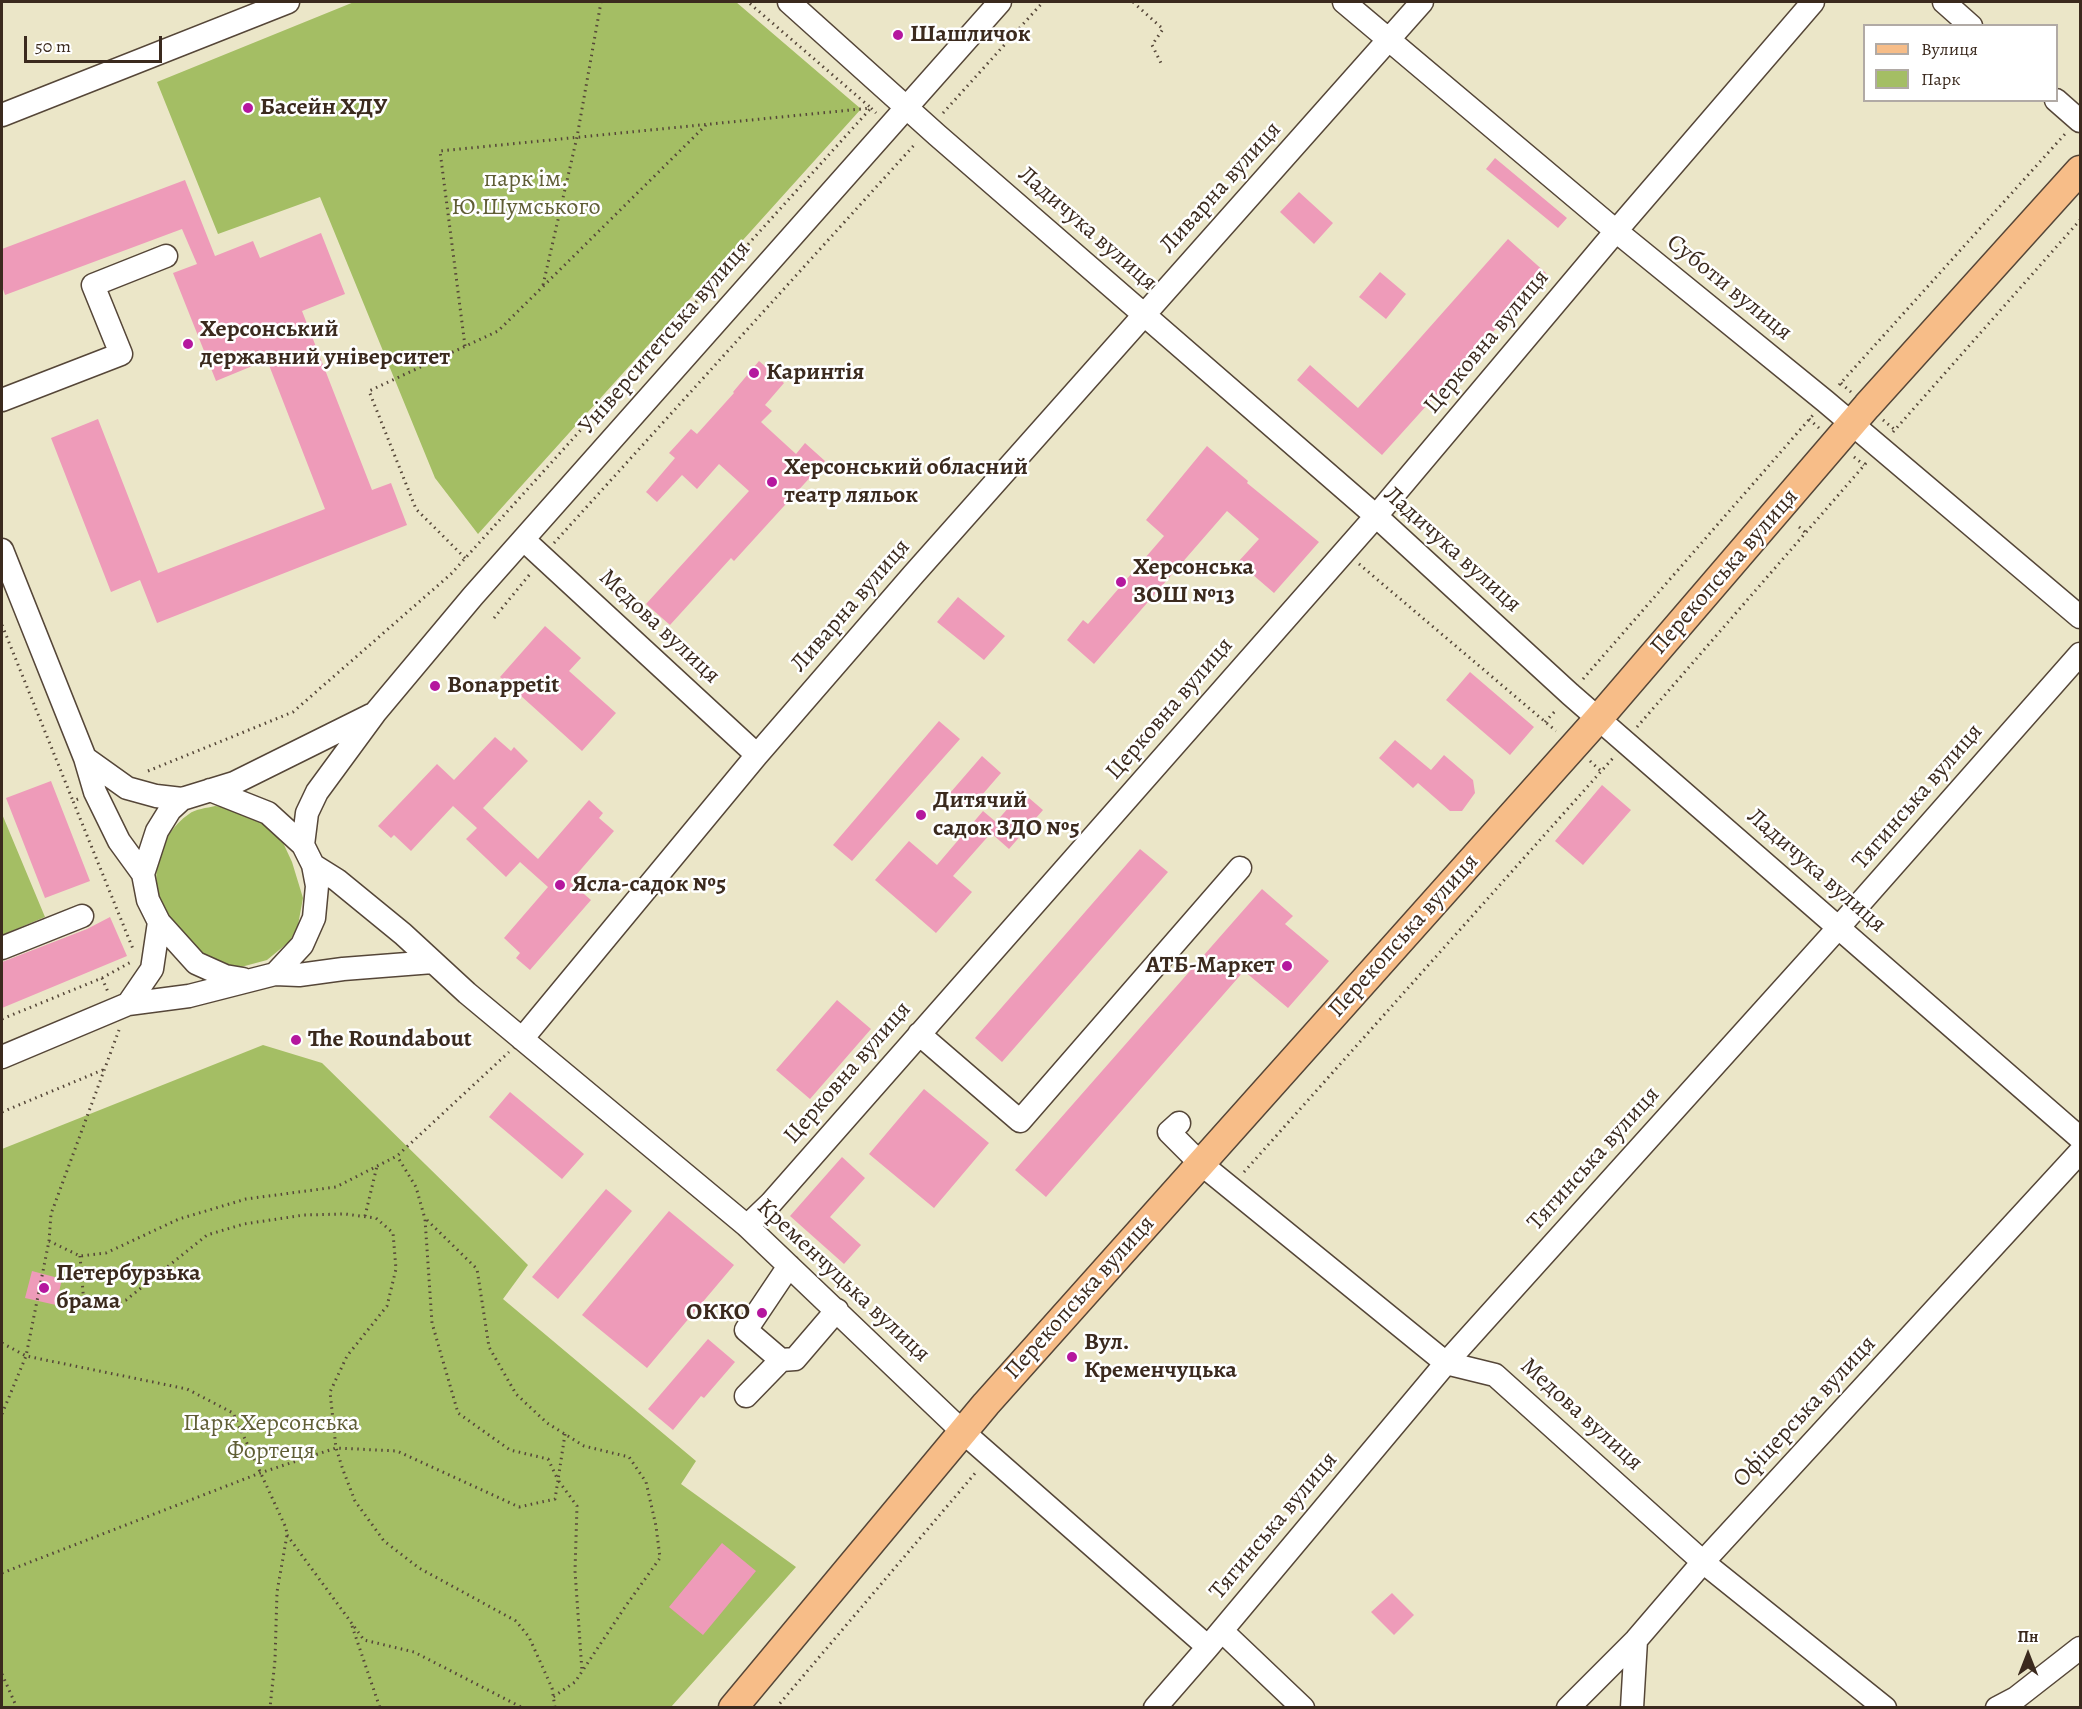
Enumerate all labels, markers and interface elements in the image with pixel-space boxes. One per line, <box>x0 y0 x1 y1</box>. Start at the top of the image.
place label: Шашличок <box>910 21 1031 49</box>
scale bar <box>27 24 165 62</box>
legend <box>1863 24 2058 102</box>
marker: Шашличок <box>891 28 905 42</box>
text: 50 m <box>35 34 71 58</box>
text: Вулиця <box>1921 37 1978 61</box>
text: Парк <box>1921 67 1961 91</box>
place label: Басейн ХДУ <box>260 94 387 122</box>
marker: Басейн ХДУ <box>241 101 255 115</box>
street label: Ливарна вулиця <box>1154 116 1288 260</box>
street label: Ладичука вулиця <box>1011 161 1163 297</box>
park label: парк ім. Ю.Шумського <box>451 166 601 222</box>
street label: Суботи вулиця <box>1660 229 1798 347</box>
street label: Університетська вулиця <box>573 235 757 441</box>
street label: Церковна вулиця <box>1418 264 1556 420</box>
place label: Херсонський державний університет <box>200 316 450 372</box>
marker: Херсонський державний університет <box>181 337 195 351</box>
place label: Каринтія <box>766 359 864 387</box>
marker: Каринтія <box>747 366 761 380</box>
place label: Херсонський обласний театр ляльок <box>784 454 1028 510</box>
marker: Херсонський обласний театр ляльок <box>765 475 779 489</box>
street label: Ладичука вулиця <box>1377 481 1527 619</box>
street label: Перекопська вулиця <box>1645 483 1805 661</box>
street label: Ливарна вулиця <box>785 533 917 679</box>
place label: Херсонська ЗОШ №13 <box>1133 554 1254 610</box>
street label: Медова вулиця <box>592 564 726 690</box>
marker: Херсонська ЗОШ №13 <box>1114 575 1128 589</box>
street label: Церковна вулиця <box>1100 632 1240 786</box>
place label: Bonappetit <box>447 672 559 700</box>
marker: Bonappetit <box>428 679 442 693</box>
street label: Тягинська вулиця <box>1847 718 1989 876</box>
place label: Дитячий садок ЗДО №5 <box>933 787 1080 843</box>
street label: Ладичука вулиця <box>1740 803 1892 939</box>
marker: Дитячий садок ЗДО №5 <box>914 808 928 822</box>
street label: Перекопська вулиця <box>1323 848 1485 1024</box>
place label: Ясла-садок №5 <box>572 871 726 899</box>
marker: Ясла-садок №5 <box>553 878 567 892</box>
place label: АТБ-Маркет <box>1146 952 1275 980</box>
marker: АТБ-Маркет <box>1280 959 1294 973</box>
street label: Церковна вулиця <box>778 996 918 1150</box>
place label: The Roundabout <box>308 1026 472 1054</box>
marker: The Roundabout <box>289 1033 303 1047</box>
street label: Тягинська вулиця <box>1522 1081 1666 1237</box>
street label: Кременчуцька вулиця <box>750 1193 936 1369</box>
street label: Перекопська вулиця <box>999 1210 1161 1386</box>
place label: Петербурзька брама <box>56 1260 201 1316</box>
marker: Петербурзька брама <box>37 1281 51 1295</box>
place label: ОККО <box>686 1299 750 1327</box>
marker: ОККО <box>755 1306 769 1320</box>
place label: Вул. Кременчуцька <box>1084 1329 1237 1385</box>
street label: Офіцерська вулиця <box>1727 1330 1883 1494</box>
marker: Вул. Кременчуцька <box>1065 1350 1079 1364</box>
street label: Медова вулиця <box>1514 1352 1648 1478</box>
park label: Парк Херсонська Фортеця <box>183 1410 359 1466</box>
street label: Тягинська вулиця <box>1204 1446 1344 1606</box>
north arrow <box>1998 1625 2058 1685</box>
text: Пн <box>2018 1626 2038 1648</box>

